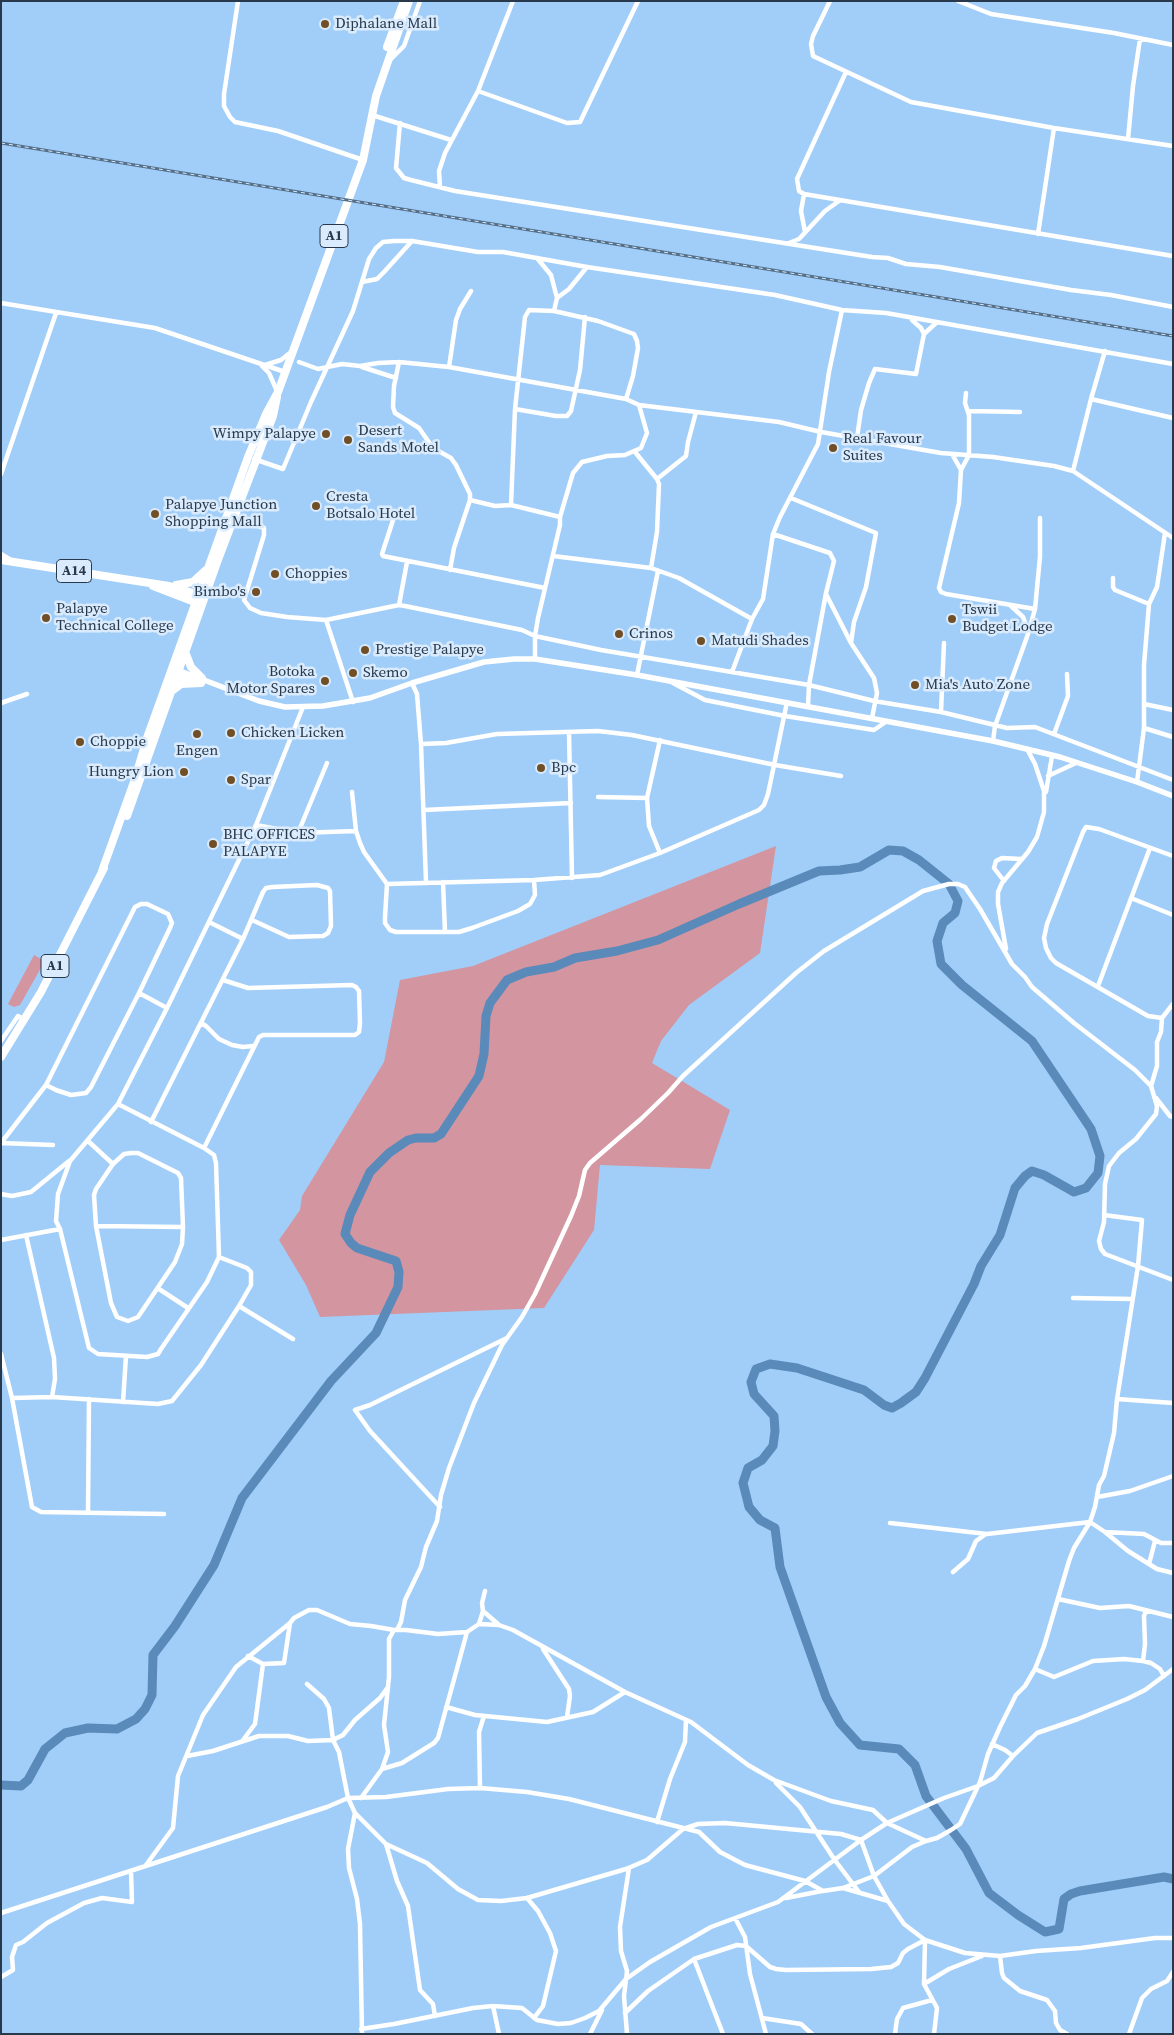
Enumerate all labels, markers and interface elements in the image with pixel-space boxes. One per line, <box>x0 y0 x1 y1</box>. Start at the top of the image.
place label: Diphalane Mall <box>335 15 437 33</box>
marker: Diphalane Mall <box>319 18 331 30</box>
road number: A1 <box>320 225 348 248</box>
place label: Desert Sands Motel <box>358 422 439 457</box>
place label: Wimpy Palapye <box>213 425 316 443</box>
marker: Wimpy Palapye <box>320 428 332 440</box>
place label: Real Favour Suites <box>843 430 922 465</box>
marker: Desert Sands Motel <box>342 434 354 446</box>
marker: Real Favour Suites <box>827 442 839 454</box>
place label: Cresta Botsalo Hotel <box>326 488 415 523</box>
place label: Palapye Junction Shopping Mall <box>165 496 277 531</box>
marker: Cresta Botsalo Hotel <box>310 500 322 512</box>
marker: Palapye Junction Shopping Mall <box>149 508 161 520</box>
road number: A14 <box>56 560 92 582</box>
place label: Choppies <box>285 565 348 583</box>
marker: Choppies <box>269 568 281 580</box>
place label: Bimbo's <box>194 583 246 601</box>
marker: Bimbo's <box>250 586 262 598</box>
place label: Palapye Technical College <box>56 600 174 635</box>
place label: Tswii Budget Lodge <box>962 601 1053 636</box>
marker: Palapye Technical College <box>40 612 52 624</box>
marker: Tswii Budget Lodge <box>946 613 958 625</box>
place label: Crinos <box>629 625 673 643</box>
marker: Crinos <box>613 628 625 640</box>
place label: Matudi Shades <box>711 632 809 650</box>
marker: Matudi Shades <box>695 635 707 647</box>
place label: Prestige Palapye <box>375 641 484 659</box>
marker: Prestige Palapye <box>359 644 371 656</box>
place label: Botoka Motor Spares <box>227 663 315 698</box>
place label: Skemo <box>363 664 408 682</box>
marker: Skemo <box>347 667 359 679</box>
marker: Botoka Motor Spares <box>319 675 331 687</box>
place label: Mia's Auto Zone <box>925 676 1030 694</box>
marker: Mia's Auto Zone <box>909 679 921 691</box>
place label: Chicken Licken <box>241 724 344 742</box>
marker: Chicken Licken <box>225 727 237 739</box>
marker: Engen <box>191 728 203 740</box>
place label: Choppie <box>90 733 146 751</box>
marker: Choppie <box>74 736 86 748</box>
place label: Engen <box>176 742 218 760</box>
place label: Bpc <box>551 759 576 777</box>
marker: Bpc <box>535 762 547 774</box>
place label: Hungry Lion <box>88 763 174 781</box>
marker: Hungry Lion <box>178 766 190 778</box>
place label: Spar <box>241 771 271 789</box>
marker: Spar <box>225 774 237 786</box>
place label: BHC OFFICES PALAPYE <box>223 826 315 861</box>
marker: BHC OFFICES PALAPYE <box>207 838 219 850</box>
road number: A1 <box>41 954 69 978</box>

